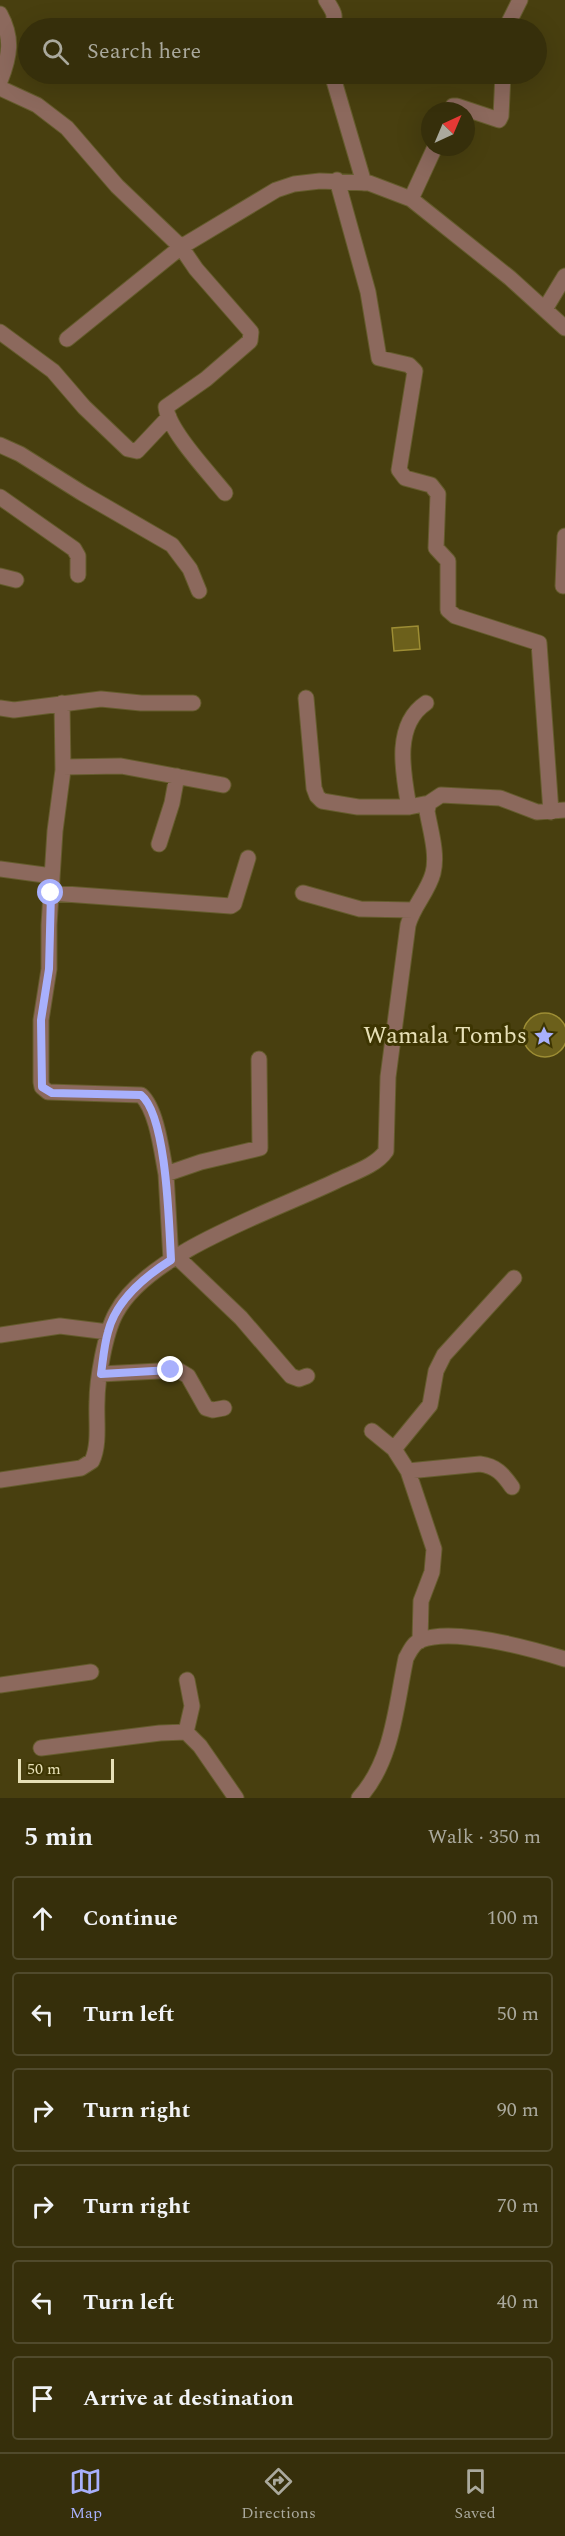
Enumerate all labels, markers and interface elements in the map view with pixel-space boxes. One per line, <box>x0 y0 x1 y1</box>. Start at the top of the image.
search box <box>18 18 547 84</box>
icon: search <box>39 35 72 68</box>
text: Search here <box>87 35 201 68</box>
north arrow <box>421 102 475 156</box>
route start <box>37 879 63 905</box>
place label: Wamala Tombs <box>363 1018 527 1054</box>
place icon: Wamala Tombs <box>532 1024 556 1048</box>
route end <box>157 1356 183 1382</box>
scale bar <box>18 1756 114 1784</box>
text: 50 m <box>27 1757 61 1781</box>
text: 5 min <box>24 1817 93 1857</box>
text: Walk · 350 m <box>428 1822 541 1852</box>
icon: ahead <box>26 1902 59 1935</box>
text: Continue <box>83 1902 178 1935</box>
text: 100 m <box>487 1903 539 1933</box>
icon: left <box>26 1998 59 2031</box>
text: Turn left <box>83 1998 175 2031</box>
text: 50 m <box>497 1999 539 2029</box>
icon: right <box>26 2094 59 2127</box>
text: Turn right <box>83 2094 190 2127</box>
text: 90 m <box>497 2095 539 2125</box>
icon: right <box>26 2190 59 2223</box>
text: Turn right <box>83 2190 190 2223</box>
text: 70 m <box>497 2191 539 2221</box>
icon: left <box>26 2286 59 2319</box>
text: Turn left <box>83 2286 175 2319</box>
text: 40 m <box>497 2287 539 2317</box>
icon: arrive <box>26 2382 59 2415</box>
text: Arrive at destination <box>83 2382 294 2415</box>
tab: Map <box>69 2465 102 2525</box>
tab: Directions <box>241 2465 316 2525</box>
tab: Saved <box>455 2465 496 2525</box>

